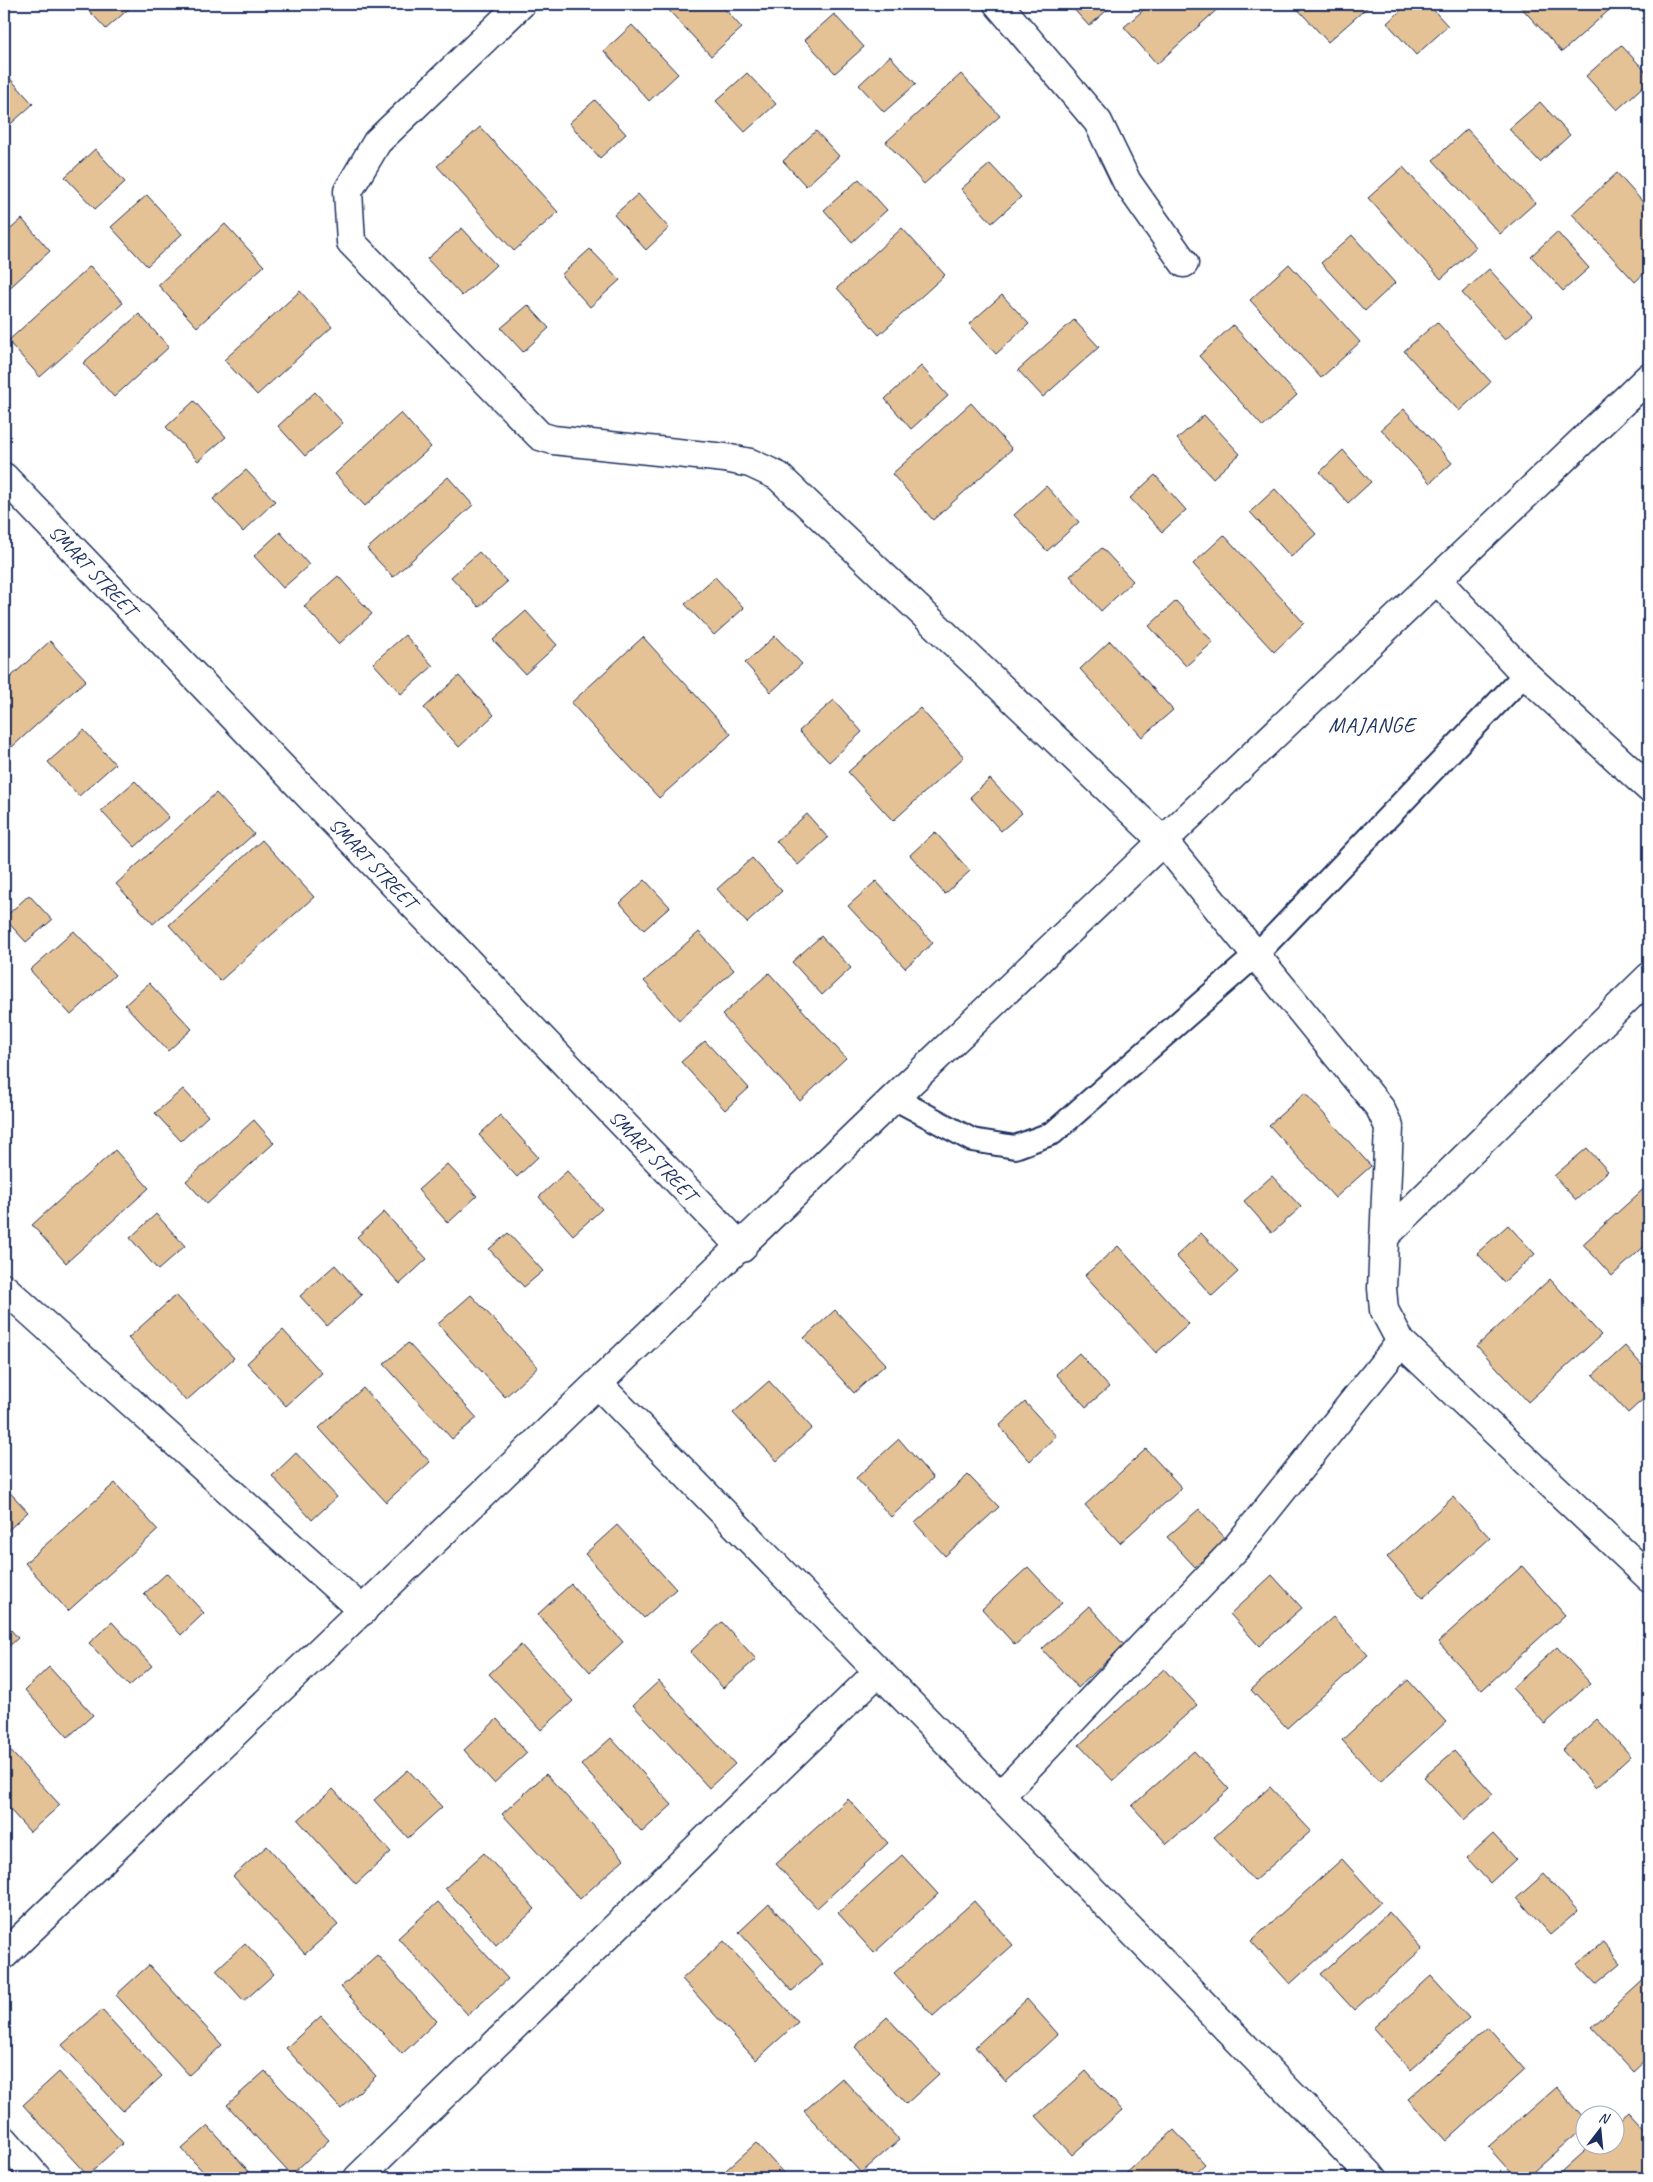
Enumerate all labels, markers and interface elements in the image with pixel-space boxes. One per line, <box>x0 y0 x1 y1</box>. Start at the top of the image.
street label: SMART STREET <box>44 520 146 625</box>
district label: MAJANGE <box>1328 711 1418 739</box>
street label: SMART STREET <box>324 812 426 917</box>
street label: SMART STREET <box>604 1105 706 1210</box>
north arrow <box>1576 2104 1626 2154</box>
text: N <box>1597 2109 1612 2128</box>

